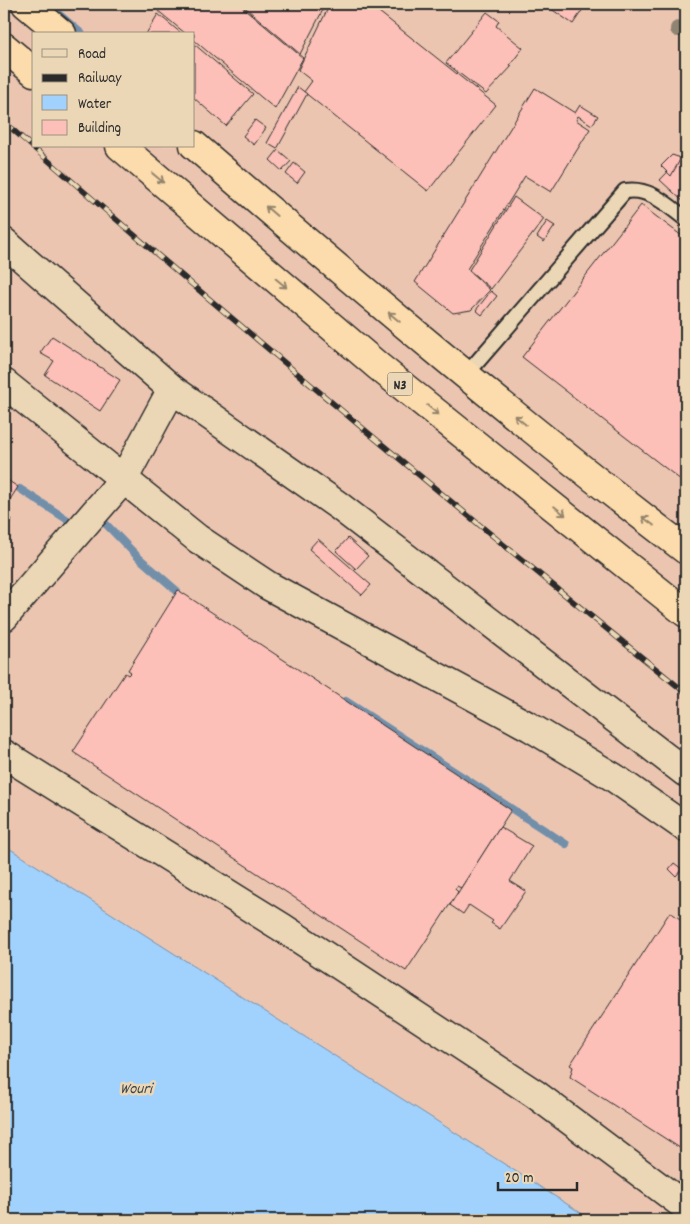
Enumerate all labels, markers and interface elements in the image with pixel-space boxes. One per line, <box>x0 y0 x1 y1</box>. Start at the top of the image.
legend <box>32 32 195 148</box>
text: Road <box>78 44 106 66</box>
text: Railway <box>78 68 122 90</box>
text: Water <box>78 94 112 116</box>
text: Building <box>78 118 121 140</box>
one-way arrow <box>151 172 164 184</box>
one-way arrow <box>264 206 277 217</box>
one-way arrow <box>275 278 288 289</box>
one-way arrow <box>388 312 401 323</box>
road number: N3 <box>388 372 412 396</box>
one-way arrow <box>426 404 439 415</box>
one-way arrow <box>514 414 527 425</box>
one-way arrow <box>553 506 566 517</box>
one-way arrow <box>641 515 654 526</box>
water label: Wouri <box>120 1078 155 1101</box>
scale bar <box>498 1159 576 1191</box>
text: 20 m <box>505 1168 533 1190</box>

